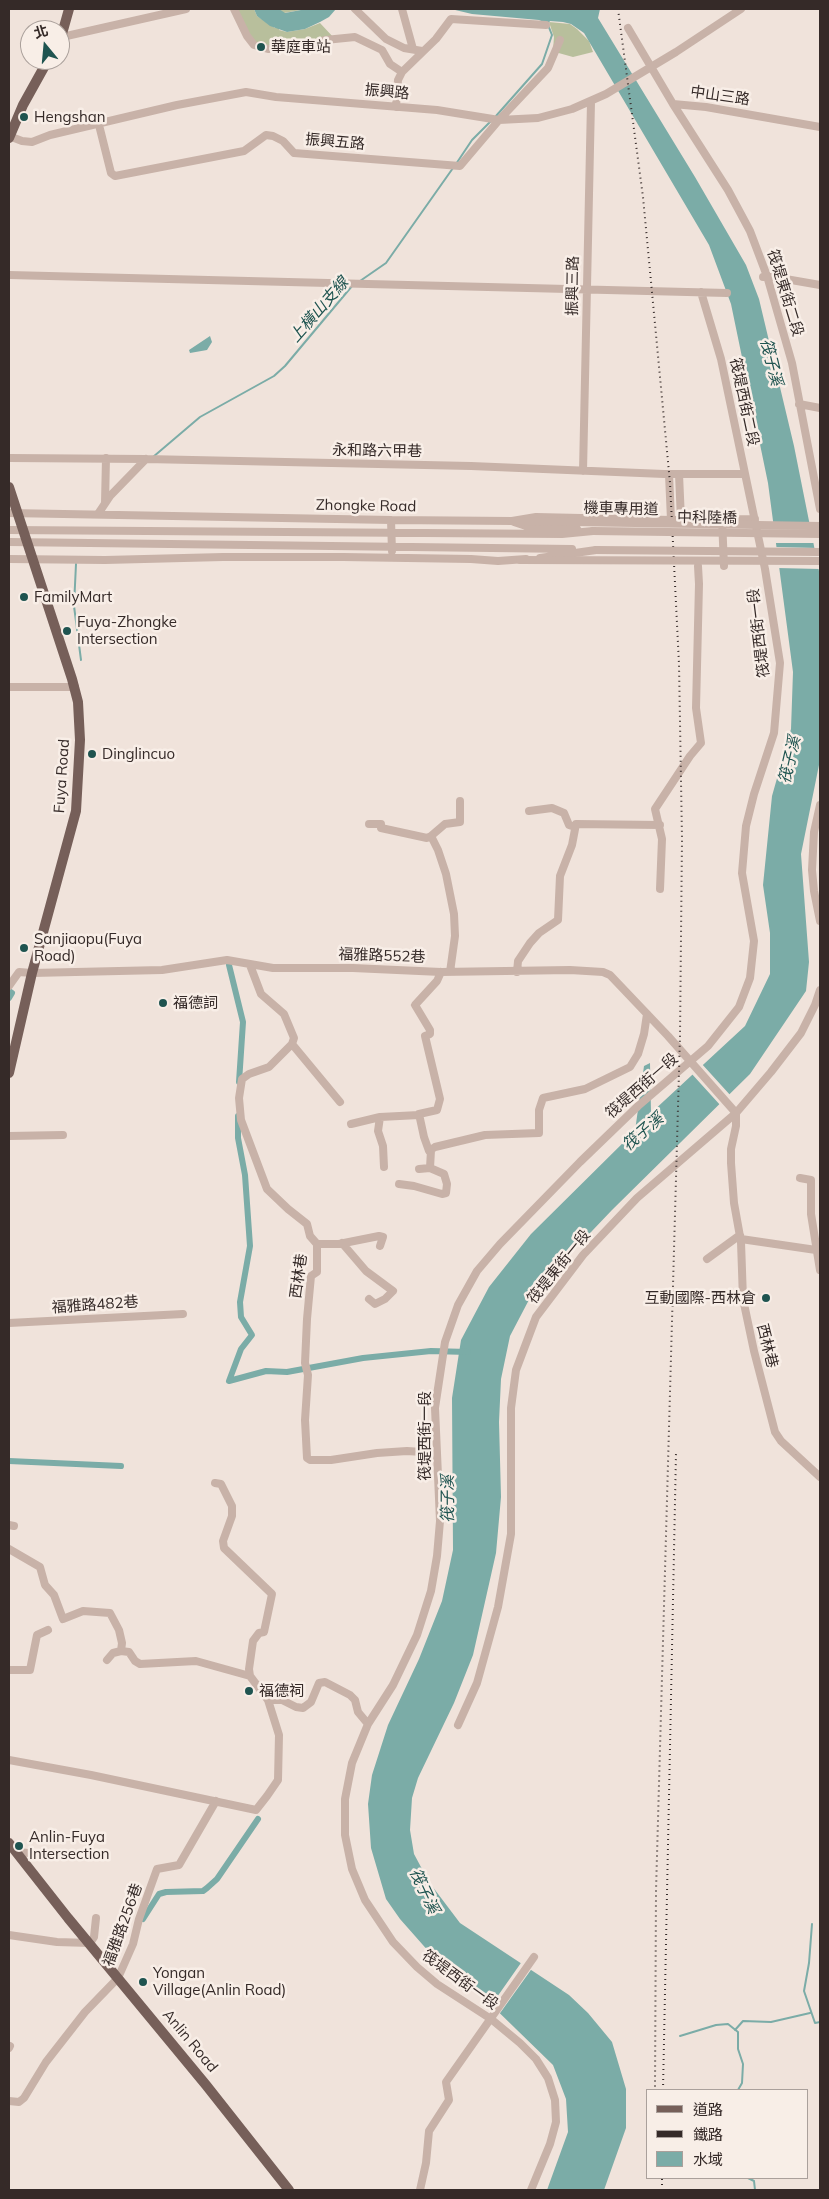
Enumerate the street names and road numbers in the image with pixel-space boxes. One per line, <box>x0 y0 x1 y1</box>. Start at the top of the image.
street label: 振興路 <box>364 81 410 103</box>
street label: 中山三路 <box>689 83 751 109</box>
street label: 振興五路 <box>304 130 366 154</box>
street label: 筏堤東街二段 <box>763 247 807 339</box>
street label: 振興三路 <box>563 256 583 316</box>
street label: 筏堤西街二段 <box>726 356 762 448</box>
street label: 永和路六甲巷 <box>332 441 422 461</box>
street label: Zhongke Road <box>316 496 416 516</box>
street label: 機車專用道 <box>583 499 659 519</box>
street label: 中科陸橋 <box>677 508 737 528</box>
street label: 筏堤西街一段 <box>745 587 773 679</box>
street label: Fuya Road <box>50 738 74 814</box>
street label: 福雅路552巷 <box>338 945 426 967</box>
street label: 筏堤西街一段 <box>602 1050 682 1122</box>
street label: 筏堤東街一段 <box>524 1226 594 1308</box>
street label: 西林巷 <box>287 1252 311 1300</box>
street label: 福雅路482巷 <box>51 1293 139 1317</box>
street label: 西林巷 <box>753 1322 781 1370</box>
street label: 筏堤西街一段 <box>416 1391 434 1481</box>
street label: 福雅路256巷 <box>100 1881 146 1969</box>
street label: 筏堤西街一段 <box>418 1946 502 2014</box>
street label: Anlin Road <box>159 2006 221 2076</box>

